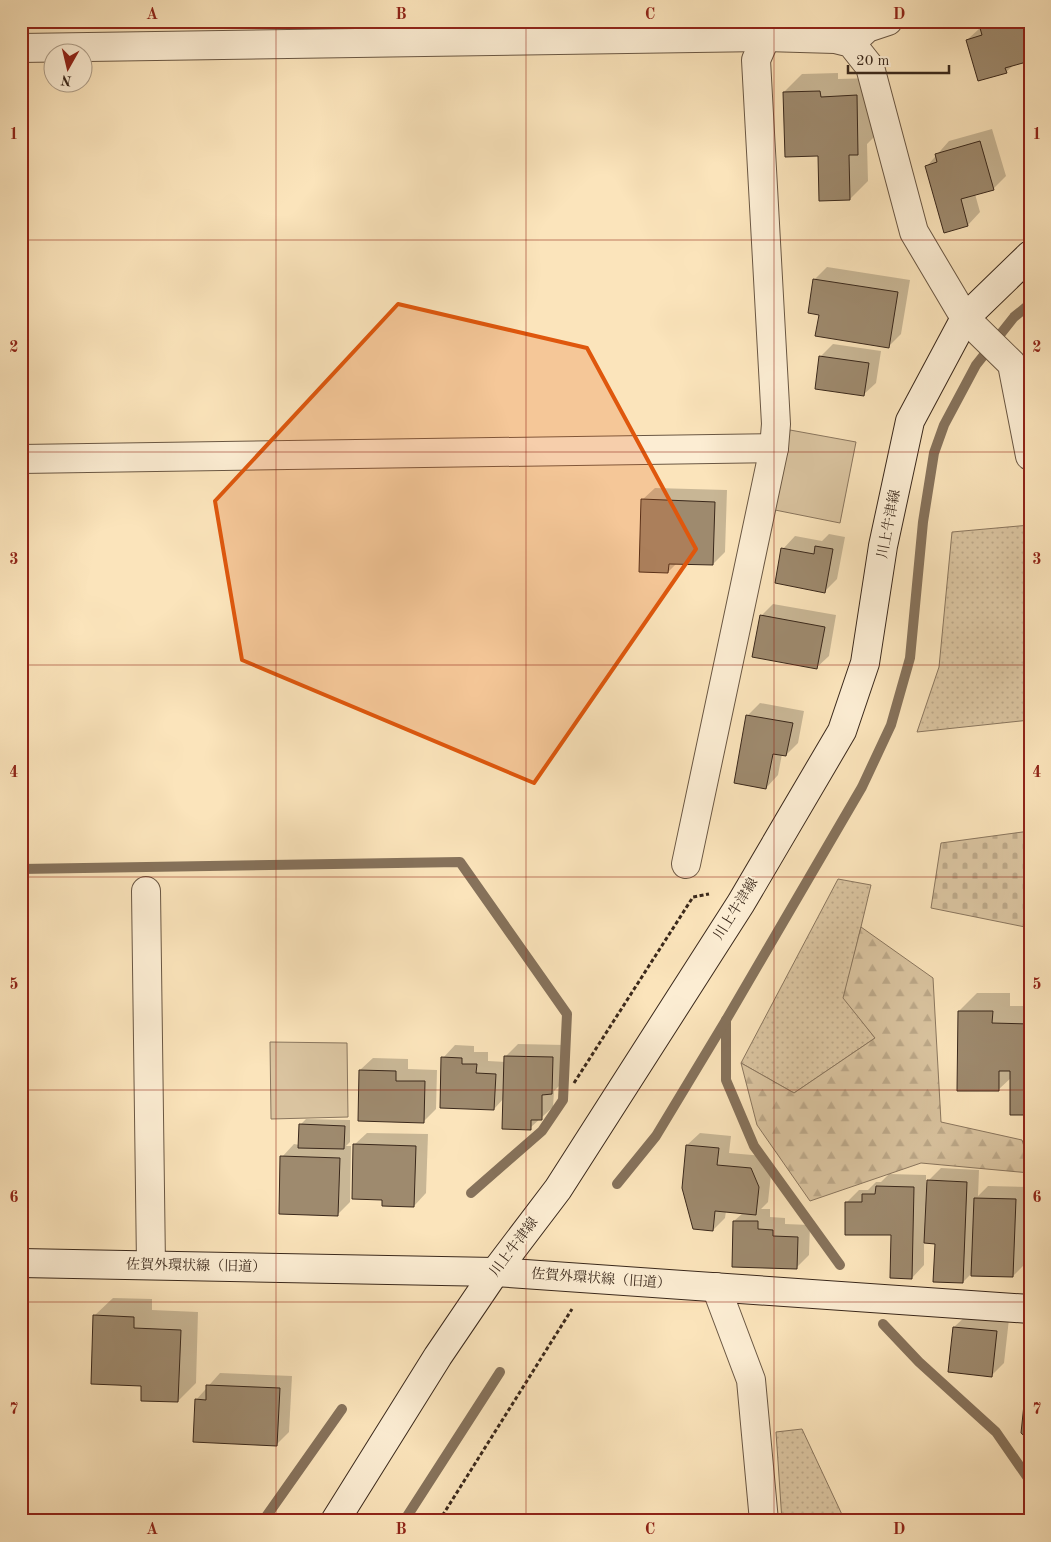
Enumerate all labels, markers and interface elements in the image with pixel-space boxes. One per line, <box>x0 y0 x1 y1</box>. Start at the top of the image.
text: A <box>146 7 158 23</box>
text: B <box>395 7 407 23</box>
text: C <box>645 7 655 23</box>
text: D <box>893 7 905 23</box>
north arrow <box>42 42 92 92</box>
scale bar <box>848 42 950 74</box>
text: 20 m <box>856 54 890 69</box>
text: N <box>60 72 73 88</box>
text: 1 <box>9 127 19 143</box>
text: 1 <box>1032 127 1042 143</box>
text: 2 <box>9 340 19 356</box>
text: 2 <box>1032 340 1042 356</box>
street label: 川上牛津線 <box>874 488 903 560</box>
text: 3 <box>9 552 19 568</box>
text: 3 <box>1032 552 1042 568</box>
text: 4 <box>9 765 19 781</box>
text: 4 <box>1032 765 1042 781</box>
street label: 川上牛津線 <box>711 875 760 942</box>
text: 5 <box>9 977 19 993</box>
text: 5 <box>1032 977 1042 993</box>
text: 6 <box>9 1190 19 1206</box>
text: 6 <box>1032 1190 1042 1206</box>
street label: 川上牛津線 <box>487 1214 541 1279</box>
street label: 佐賀外環状線（旧道） <box>126 1257 266 1274</box>
street label: 佐賀外環状線（旧道） <box>531 1266 671 1291</box>
text: 7 <box>9 1402 19 1418</box>
text: 7 <box>1032 1402 1042 1418</box>
text: A <box>146 1522 158 1538</box>
text: B <box>395 1522 407 1538</box>
text: C <box>645 1522 655 1538</box>
text: D <box>893 1522 905 1538</box>

